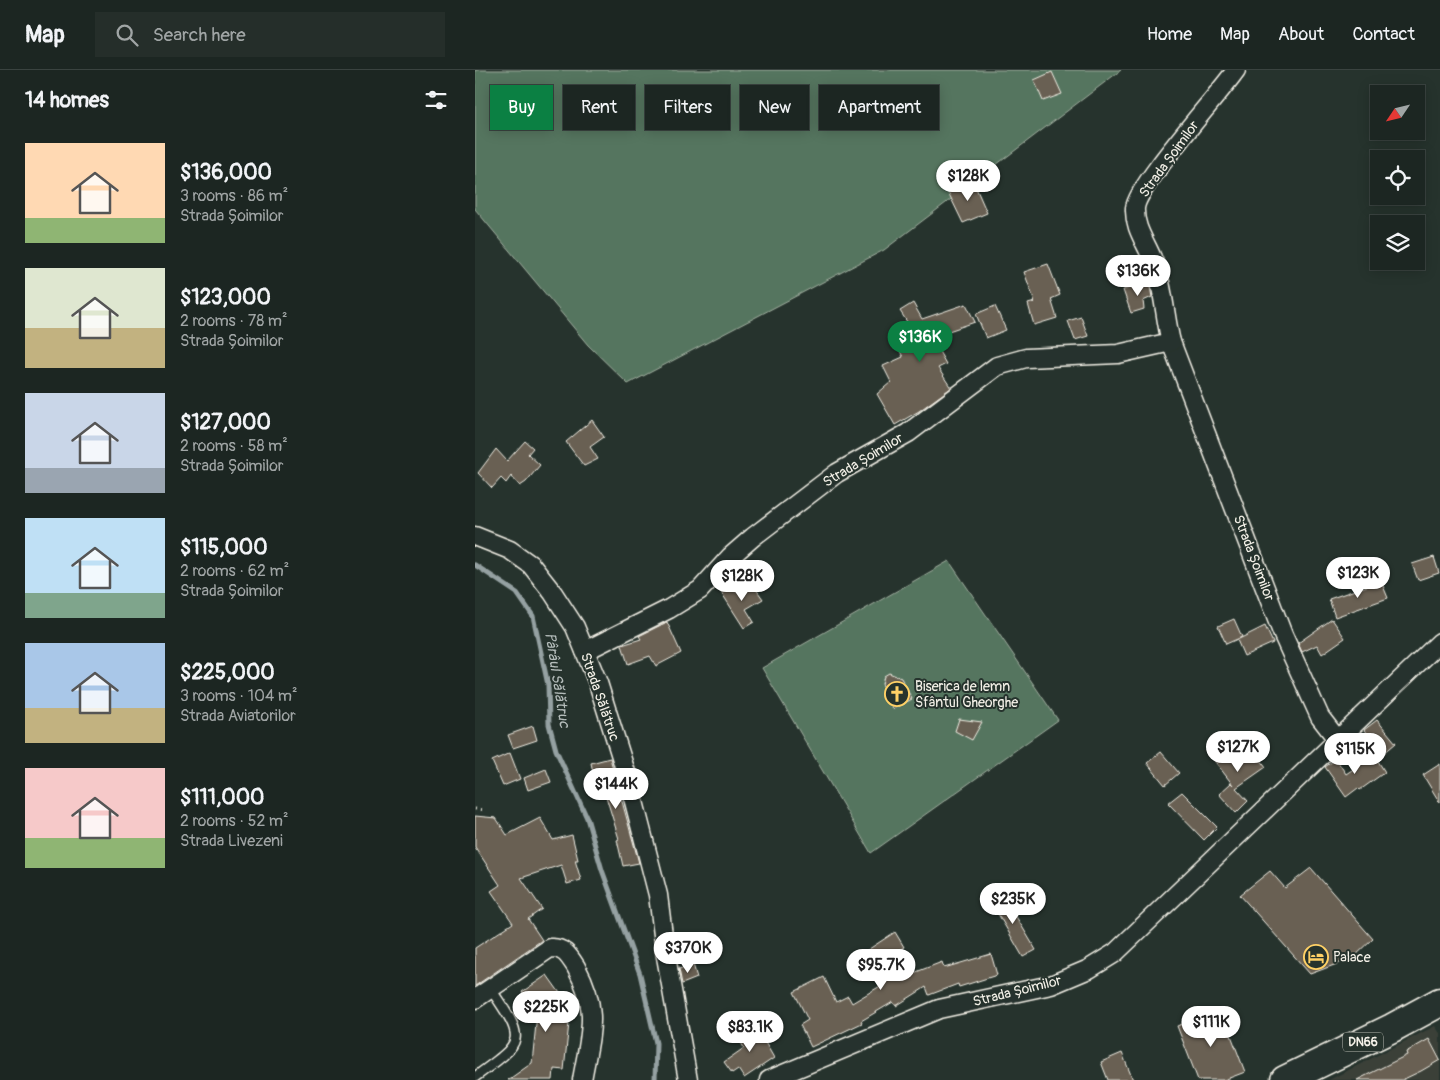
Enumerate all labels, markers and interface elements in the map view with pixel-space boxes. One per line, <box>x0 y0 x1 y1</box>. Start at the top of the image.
search box <box>95 12 445 57</box>
text: Map <box>25 20 65 49</box>
icon: search <box>113 21 141 49</box>
text: Search here <box>153 23 246 47</box>
text: Home <box>1147 23 1192 46</box>
text: Map <box>1220 23 1250 46</box>
text: About <box>1278 23 1324 46</box>
text: Contact <box>1352 23 1415 46</box>
chip: Buy <box>490 85 553 130</box>
chip: Rent <box>563 85 635 130</box>
chip: Filters <box>645 85 730 130</box>
chip: New <box>740 85 809 130</box>
chip: Apartment <box>819 85 939 130</box>
north arrow <box>1370 85 1425 140</box>
map controls <box>1370 85 1425 270</box>
icon: filters <box>422 86 450 114</box>
text: 14 homes <box>25 87 109 114</box>
street label: Strada Șoimilor <box>1136 117 1202 201</box>
button: locate <box>1370 150 1425 205</box>
text: $136,000 <box>180 159 272 186</box>
pin: $128K <box>933 160 1003 202</box>
icon: home <box>65 163 125 223</box>
text: $128K <box>947 166 989 186</box>
text: 3 rooms · 86 m² <box>180 186 288 206</box>
text: Strada Șoimilor <box>180 206 284 226</box>
button: layers <box>1370 215 1425 270</box>
pin: $136K <box>1103 254 1173 297</box>
text: $136K <box>1117 261 1159 281</box>
text: $123,000 <box>180 284 271 311</box>
icon: home <box>65 288 125 348</box>
text: 2 rooms · 78 m² <box>180 311 287 331</box>
pin: $136K <box>885 320 955 363</box>
text: $136K <box>899 327 941 347</box>
text: Strada Șoimilor <box>180 331 284 351</box>
text: $127,000 <box>180 409 271 436</box>
icon: home <box>65 413 125 473</box>
street label: Strada Șoimilor <box>820 429 906 491</box>
text: 2 rooms · 58 m² <box>180 436 288 456</box>
text: Strada Șoimilor <box>180 456 284 476</box>
street label: Strada Șoimilor <box>1230 513 1278 603</box>
text: $115,000 <box>180 534 268 561</box>
icon: home <box>65 538 125 598</box>
pin: $123K <box>1323 556 1393 599</box>
pin: $128K <box>707 560 777 602</box>
text: 2 rooms · 62 m² <box>180 561 289 581</box>
text: $123K <box>1337 563 1379 583</box>
text: $128K <box>721 566 763 586</box>
text: Strada Șoimilor <box>180 581 284 601</box>
water label: Pârâul Sălătruc <box>540 631 574 730</box>
street label: Strada Sălătruc <box>577 651 623 743</box>
text: $225,000 <box>180 659 275 686</box>
icon: home <box>65 663 125 723</box>
place label: Biserica de lemn Sfântul Gheorghe <box>915 678 1018 711</box>
church icon: Biserica de lemn Sfântul Gheorghe <box>884 681 910 707</box>
text: 3 rooms · 104 m² <box>180 686 297 706</box>
text: Strada Aviatorilor <box>180 706 296 726</box>
pin: $127K <box>1203 730 1273 773</box>
pin: $115K <box>1320 732 1390 775</box>
text: $127K <box>1217 737 1259 757</box>
text: $115K <box>1335 739 1375 759</box>
pin: $144K <box>581 768 651 810</box>
text: $144K <box>594 774 638 794</box>
text: $111,000 <box>180 784 264 811</box>
icon: home <box>65 788 125 848</box>
text: 2 rooms · 52 m² <box>180 811 289 831</box>
text: Strada Livezeni <box>180 831 283 851</box>
pin: $235K <box>978 882 1048 925</box>
text: $235K <box>991 889 1035 909</box>
pin: $370K <box>653 932 723 974</box>
text: $370K <box>665 938 711 958</box>
hotel icon: Palace <box>1303 944 1329 970</box>
pin: $95.7K <box>840 948 922 991</box>
place label: Palace <box>1333 949 1371 966</box>
text: $95.7K <box>857 955 905 975</box>
street label: Strada Șoimilor <box>971 972 1063 1010</box>
pin: $225K <box>511 990 581 1033</box>
text: $225K <box>524 997 568 1017</box>
pin: $111K <box>1176 1006 1246 1048</box>
pin: $83.1K <box>709 1010 791 1053</box>
text: $111K <box>1192 1012 1230 1032</box>
text: $83.1K <box>727 1017 773 1037</box>
road number: DN66 <box>1343 1032 1383 1052</box>

